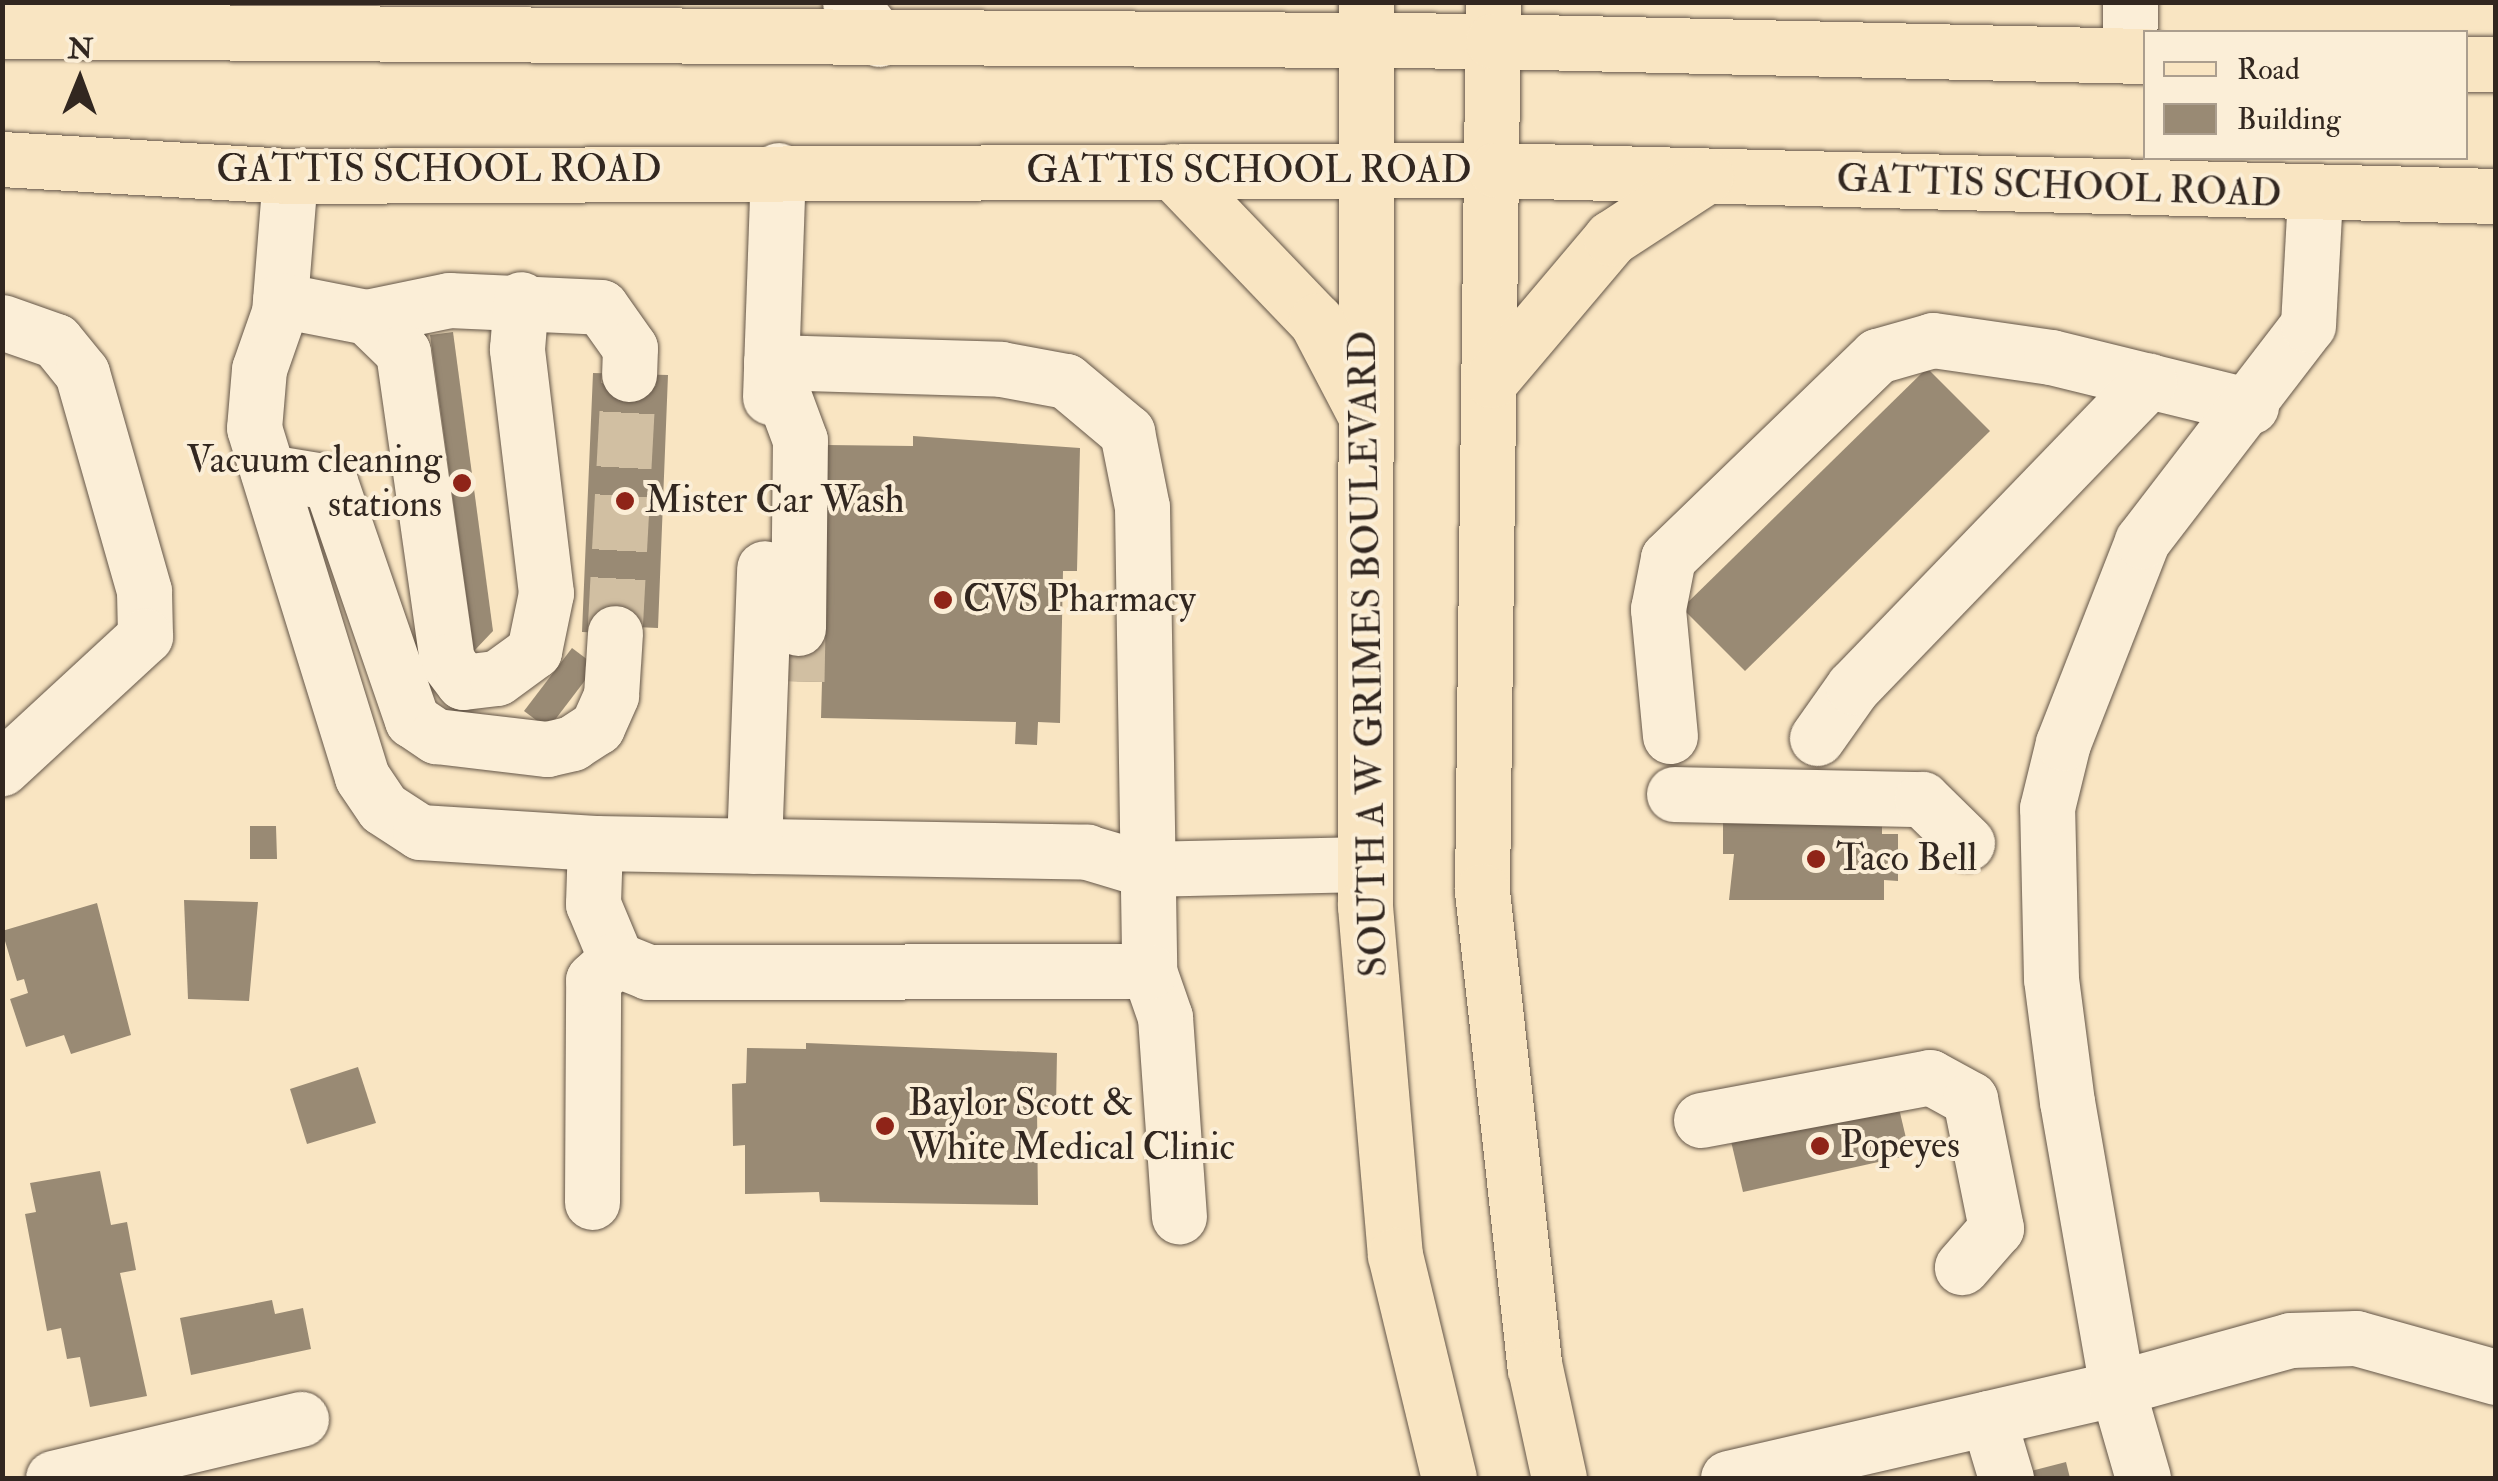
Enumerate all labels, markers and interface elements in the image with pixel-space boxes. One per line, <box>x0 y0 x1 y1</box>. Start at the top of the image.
north arrow <box>30 30 130 130</box>
legend <box>2143 30 2468 160</box>
text: N <box>68 32 93 67</box>
text: Road <box>2237 51 2300 88</box>
text: Building <box>2237 101 2341 138</box>
street label: GATTIS SCHOOL ROAD <box>216 147 662 193</box>
street label: GATTIS SCHOOL ROAD <box>1026 148 1472 194</box>
street label: GATTIS SCHOOL ROAD <box>1836 156 2282 218</box>
street label: SOUTH A W GRIMES BOULEVARD <box>1341 330 1397 978</box>
place label: Vacuum cleaning stations <box>186 438 442 528</box>
marker: Vacuum cleaning stations <box>451 472 473 494</box>
place label: Mister Car Wash <box>645 478 904 524</box>
marker: Mister Car Wash <box>614 490 636 512</box>
place label: CVS Pharmacy <box>963 577 1196 623</box>
marker: CVS Pharmacy <box>932 589 954 611</box>
place label: Taco Bell <box>1836 836 1977 882</box>
marker: Taco Bell <box>1805 848 1827 870</box>
place label: Baylor Scott & White Medical Clinic <box>908 1081 1235 1170</box>
marker: Baylor Scott & White Medical Clinic <box>872 1113 898 1139</box>
place label: Popeyes <box>1840 1123 1960 1169</box>
marker: Popeyes <box>1809 1135 1831 1157</box>

